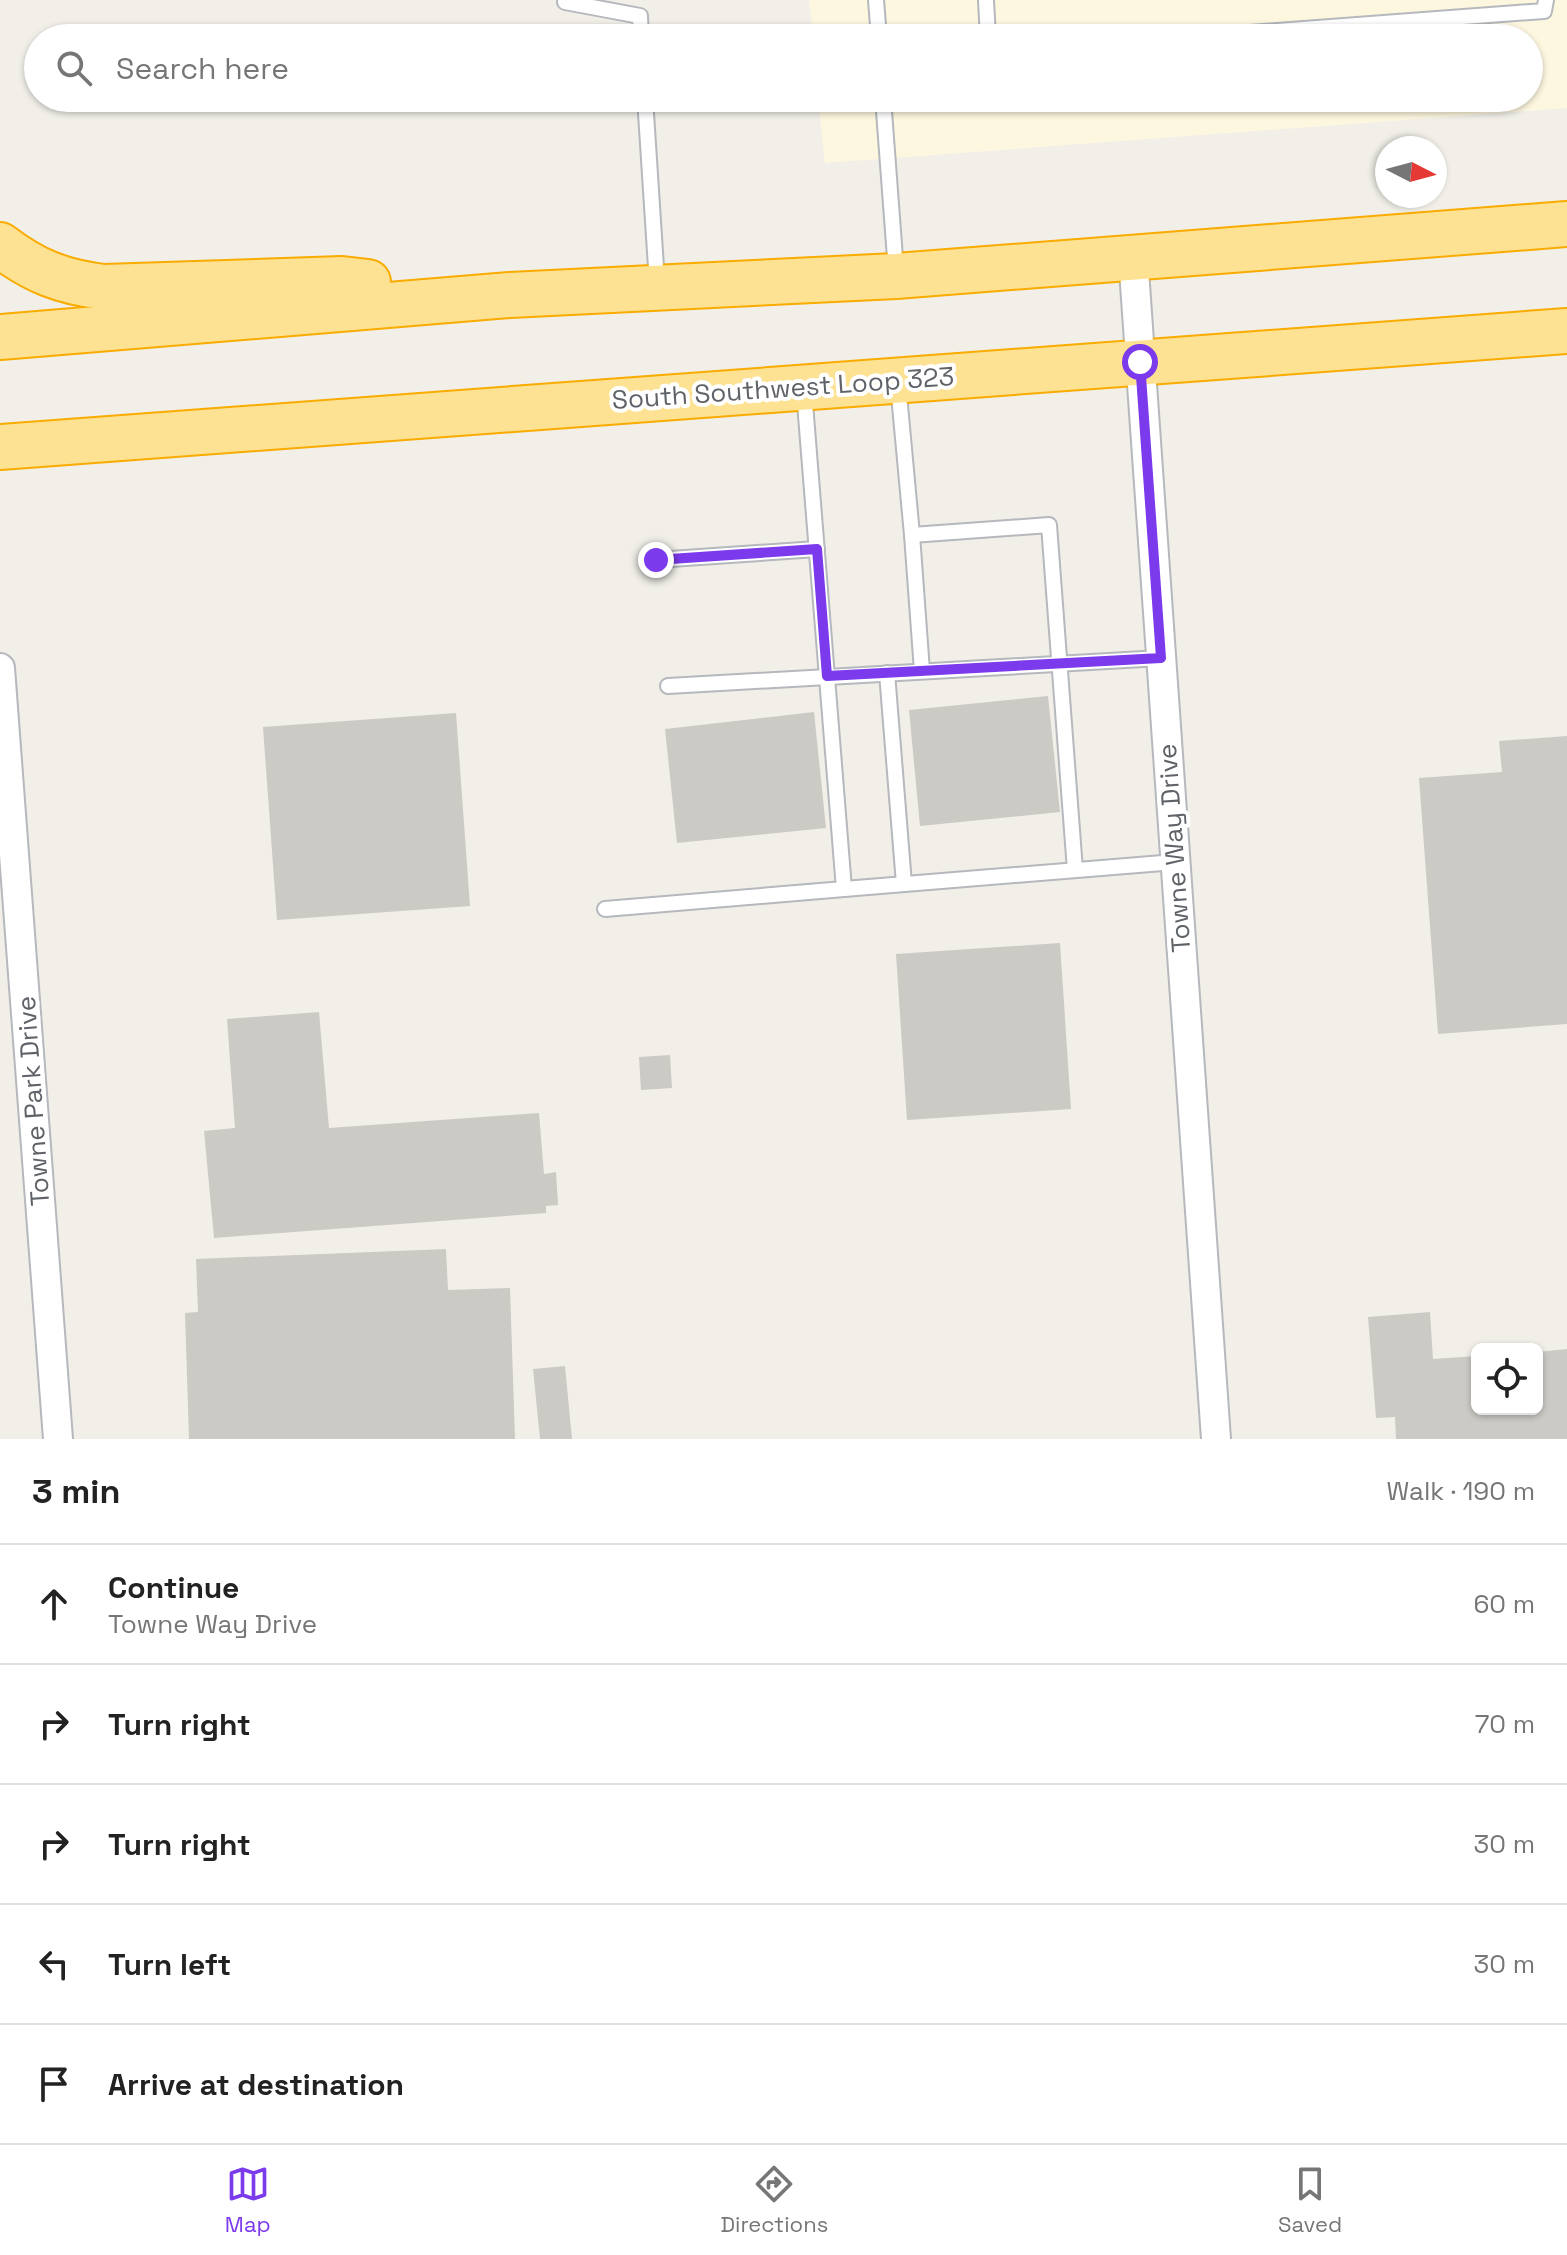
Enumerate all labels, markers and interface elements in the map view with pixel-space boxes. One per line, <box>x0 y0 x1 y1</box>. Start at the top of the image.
search box <box>24 24 1543 112</box>
icon: search <box>52 46 96 90</box>
text: Search here <box>116 49 289 88</box>
north arrow <box>1375 136 1447 208</box>
route start <box>1122 344 1158 380</box>
street label: South Southwest Loop 323 <box>611 359 955 417</box>
route end <box>638 542 674 578</box>
street label: Towne Way Drive <box>1150 743 1198 953</box>
street label: Towne Park Drive <box>9 995 57 1207</box>
map controls <box>1471 1343 1543 1415</box>
button: locate <box>1471 1343 1543 1415</box>
text: 3 min <box>32 1470 120 1513</box>
text: Walk · 190 m <box>1386 1474 1535 1508</box>
text: Continue <box>108 1568 239 1607</box>
icon: ahead <box>32 1582 76 1626</box>
text: 60 m <box>1473 1587 1535 1621</box>
text: Towne Way Drive <box>108 1607 317 1641</box>
icon: right <box>32 1702 76 1746</box>
text: Turn right <box>108 1705 251 1744</box>
text: 70 m <box>1475 1707 1535 1741</box>
icon: right <box>32 1822 76 1866</box>
text: Turn right <box>108 1825 251 1864</box>
text: 30 m <box>1474 1827 1535 1861</box>
icon: left <box>32 1942 76 1986</box>
text: Turn left <box>108 1945 231 1984</box>
text: 30 m <box>1474 1947 1535 1981</box>
icon: arrive <box>32 2062 76 2106</box>
text: Arrive at destination <box>108 2065 404 2104</box>
tab: Map <box>225 2162 271 2238</box>
tab: Directions <box>720 2162 828 2238</box>
tab: Saved <box>1278 2162 1342 2238</box>

